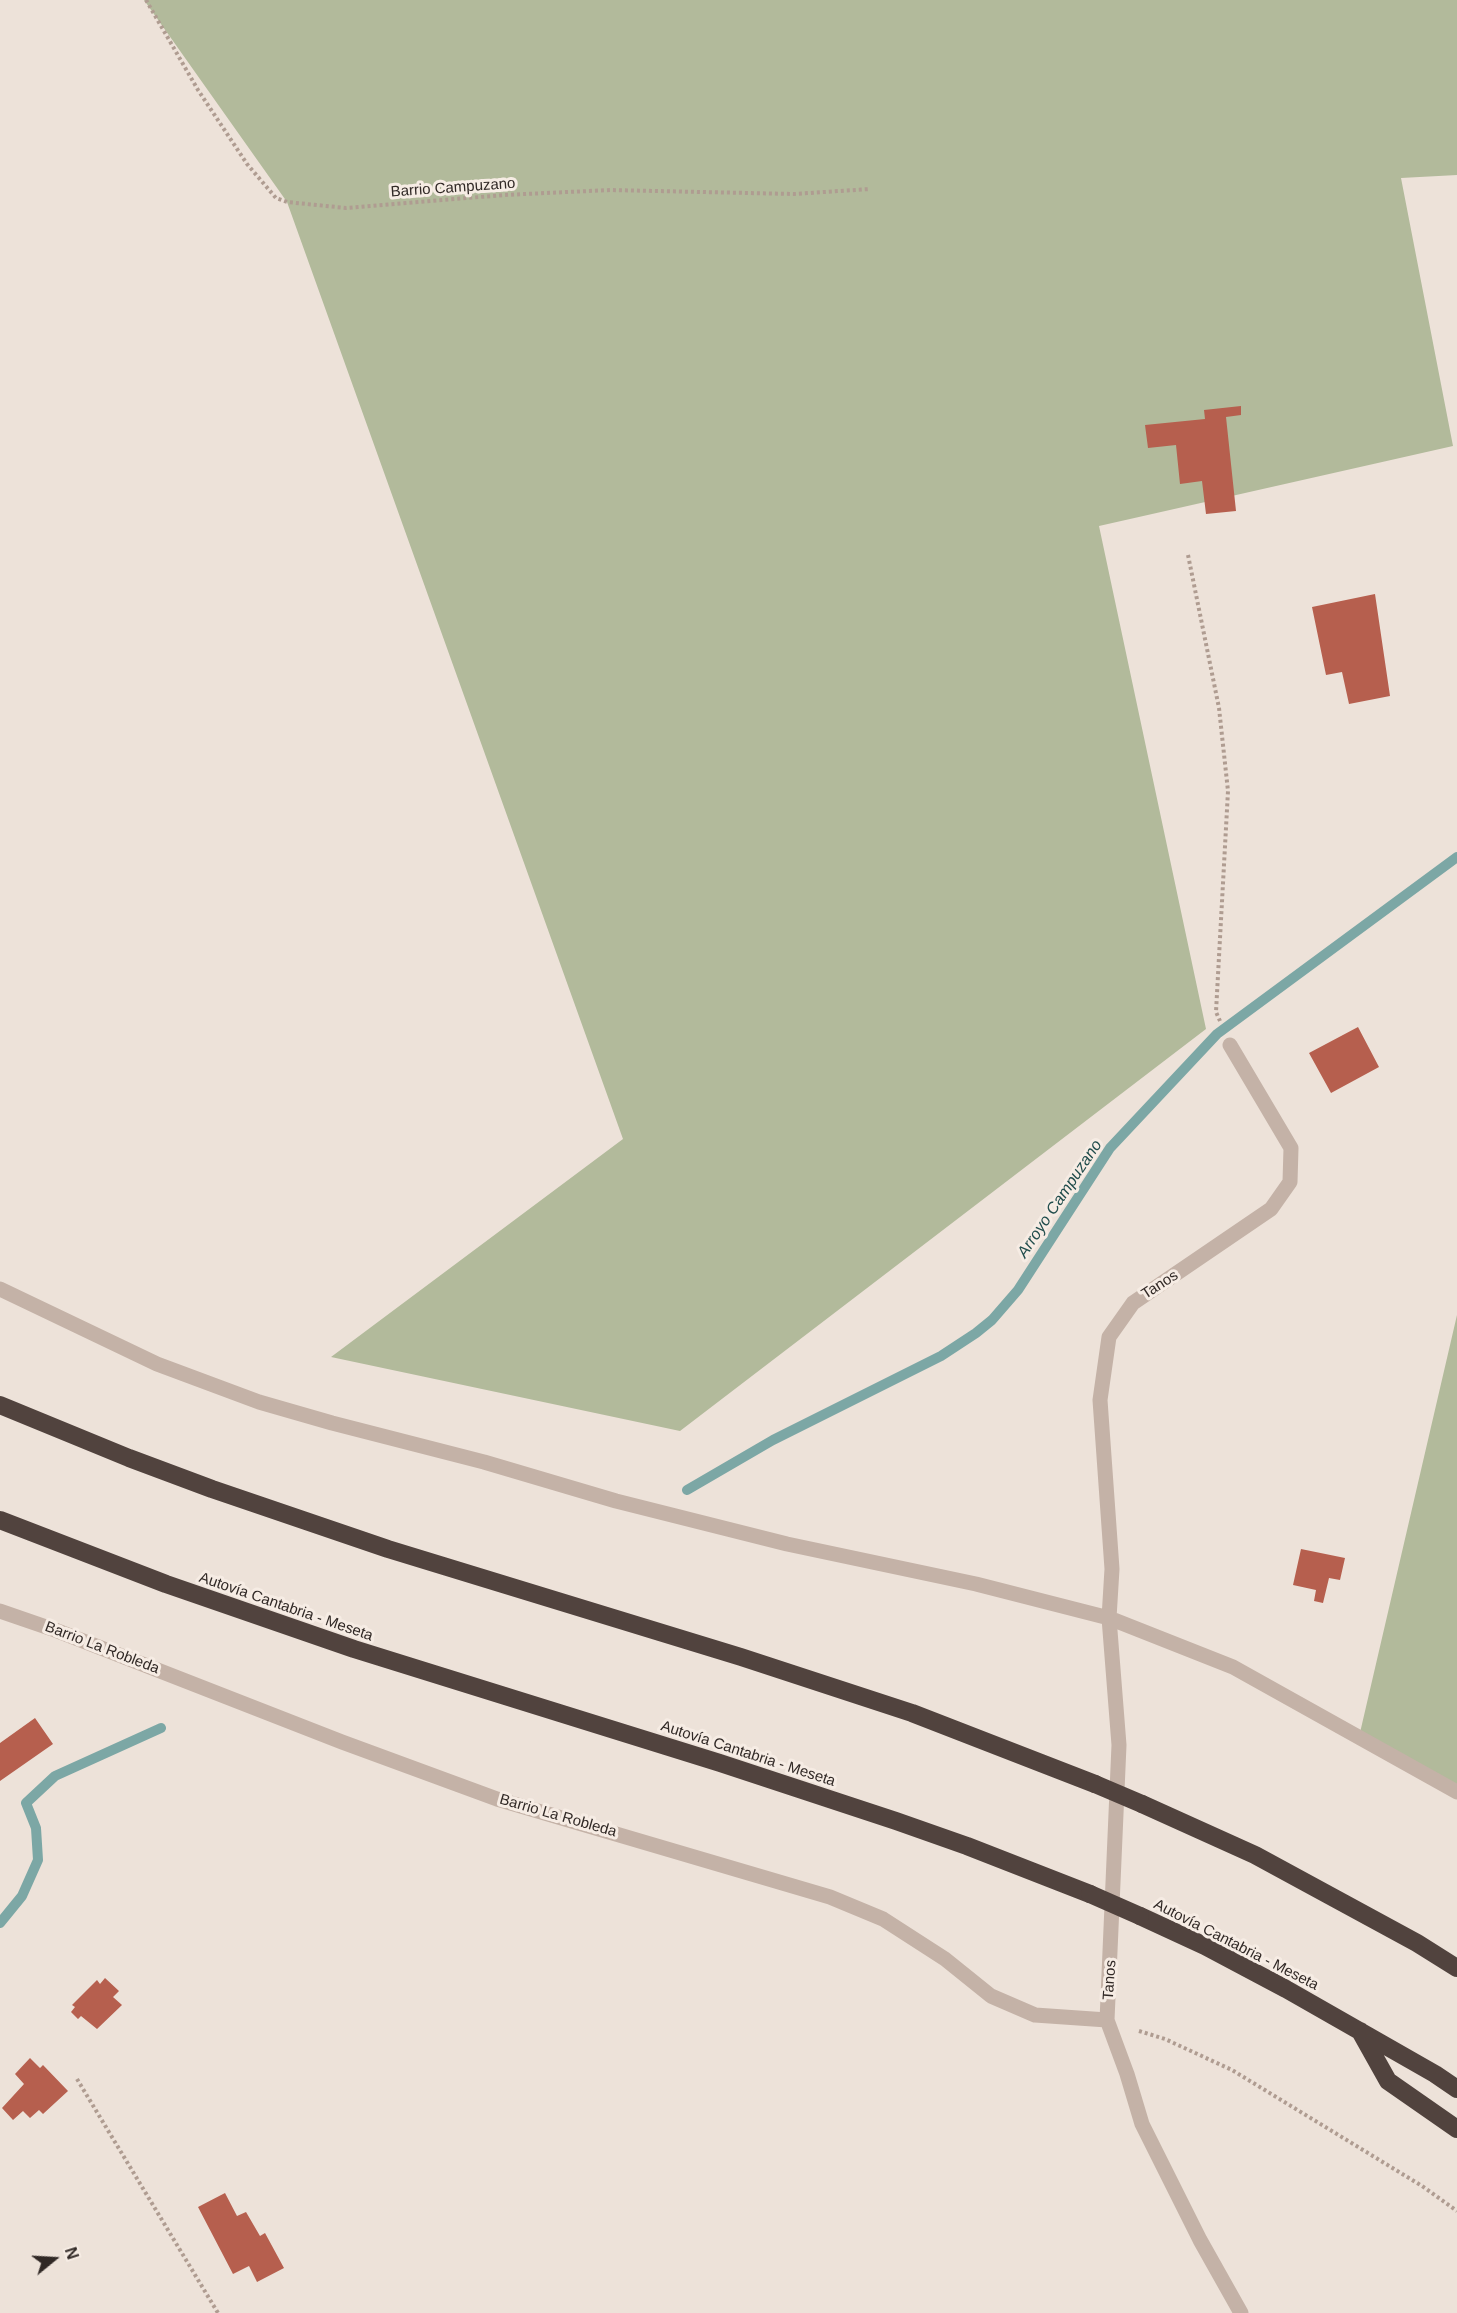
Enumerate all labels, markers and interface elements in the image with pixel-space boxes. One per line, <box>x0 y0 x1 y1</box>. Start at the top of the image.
street label: Barrio Campuzano <box>390 175 516 201</box>
water label: Arroyo Campuzano <box>1014 1136 1106 1262</box>
street label: Tanos <box>1138 1267 1182 1303</box>
street label: Autovía Cantabria - Meseta <box>197 1569 375 1645</box>
street label: Barrio La Robleda <box>42 1618 162 1678</box>
street label: Autovía Cantabria - Meseta <box>658 1717 838 1791</box>
street label: Barrio La Robleda <box>497 1791 619 1841</box>
street label: Autovía Cantabria - Meseta <box>1151 1896 1321 1994</box>
street label: Tanos <box>1100 1959 1120 2001</box>
north arrow <box>24 2229 84 2289</box>
text: N <box>62 2245 81 2261</box>

